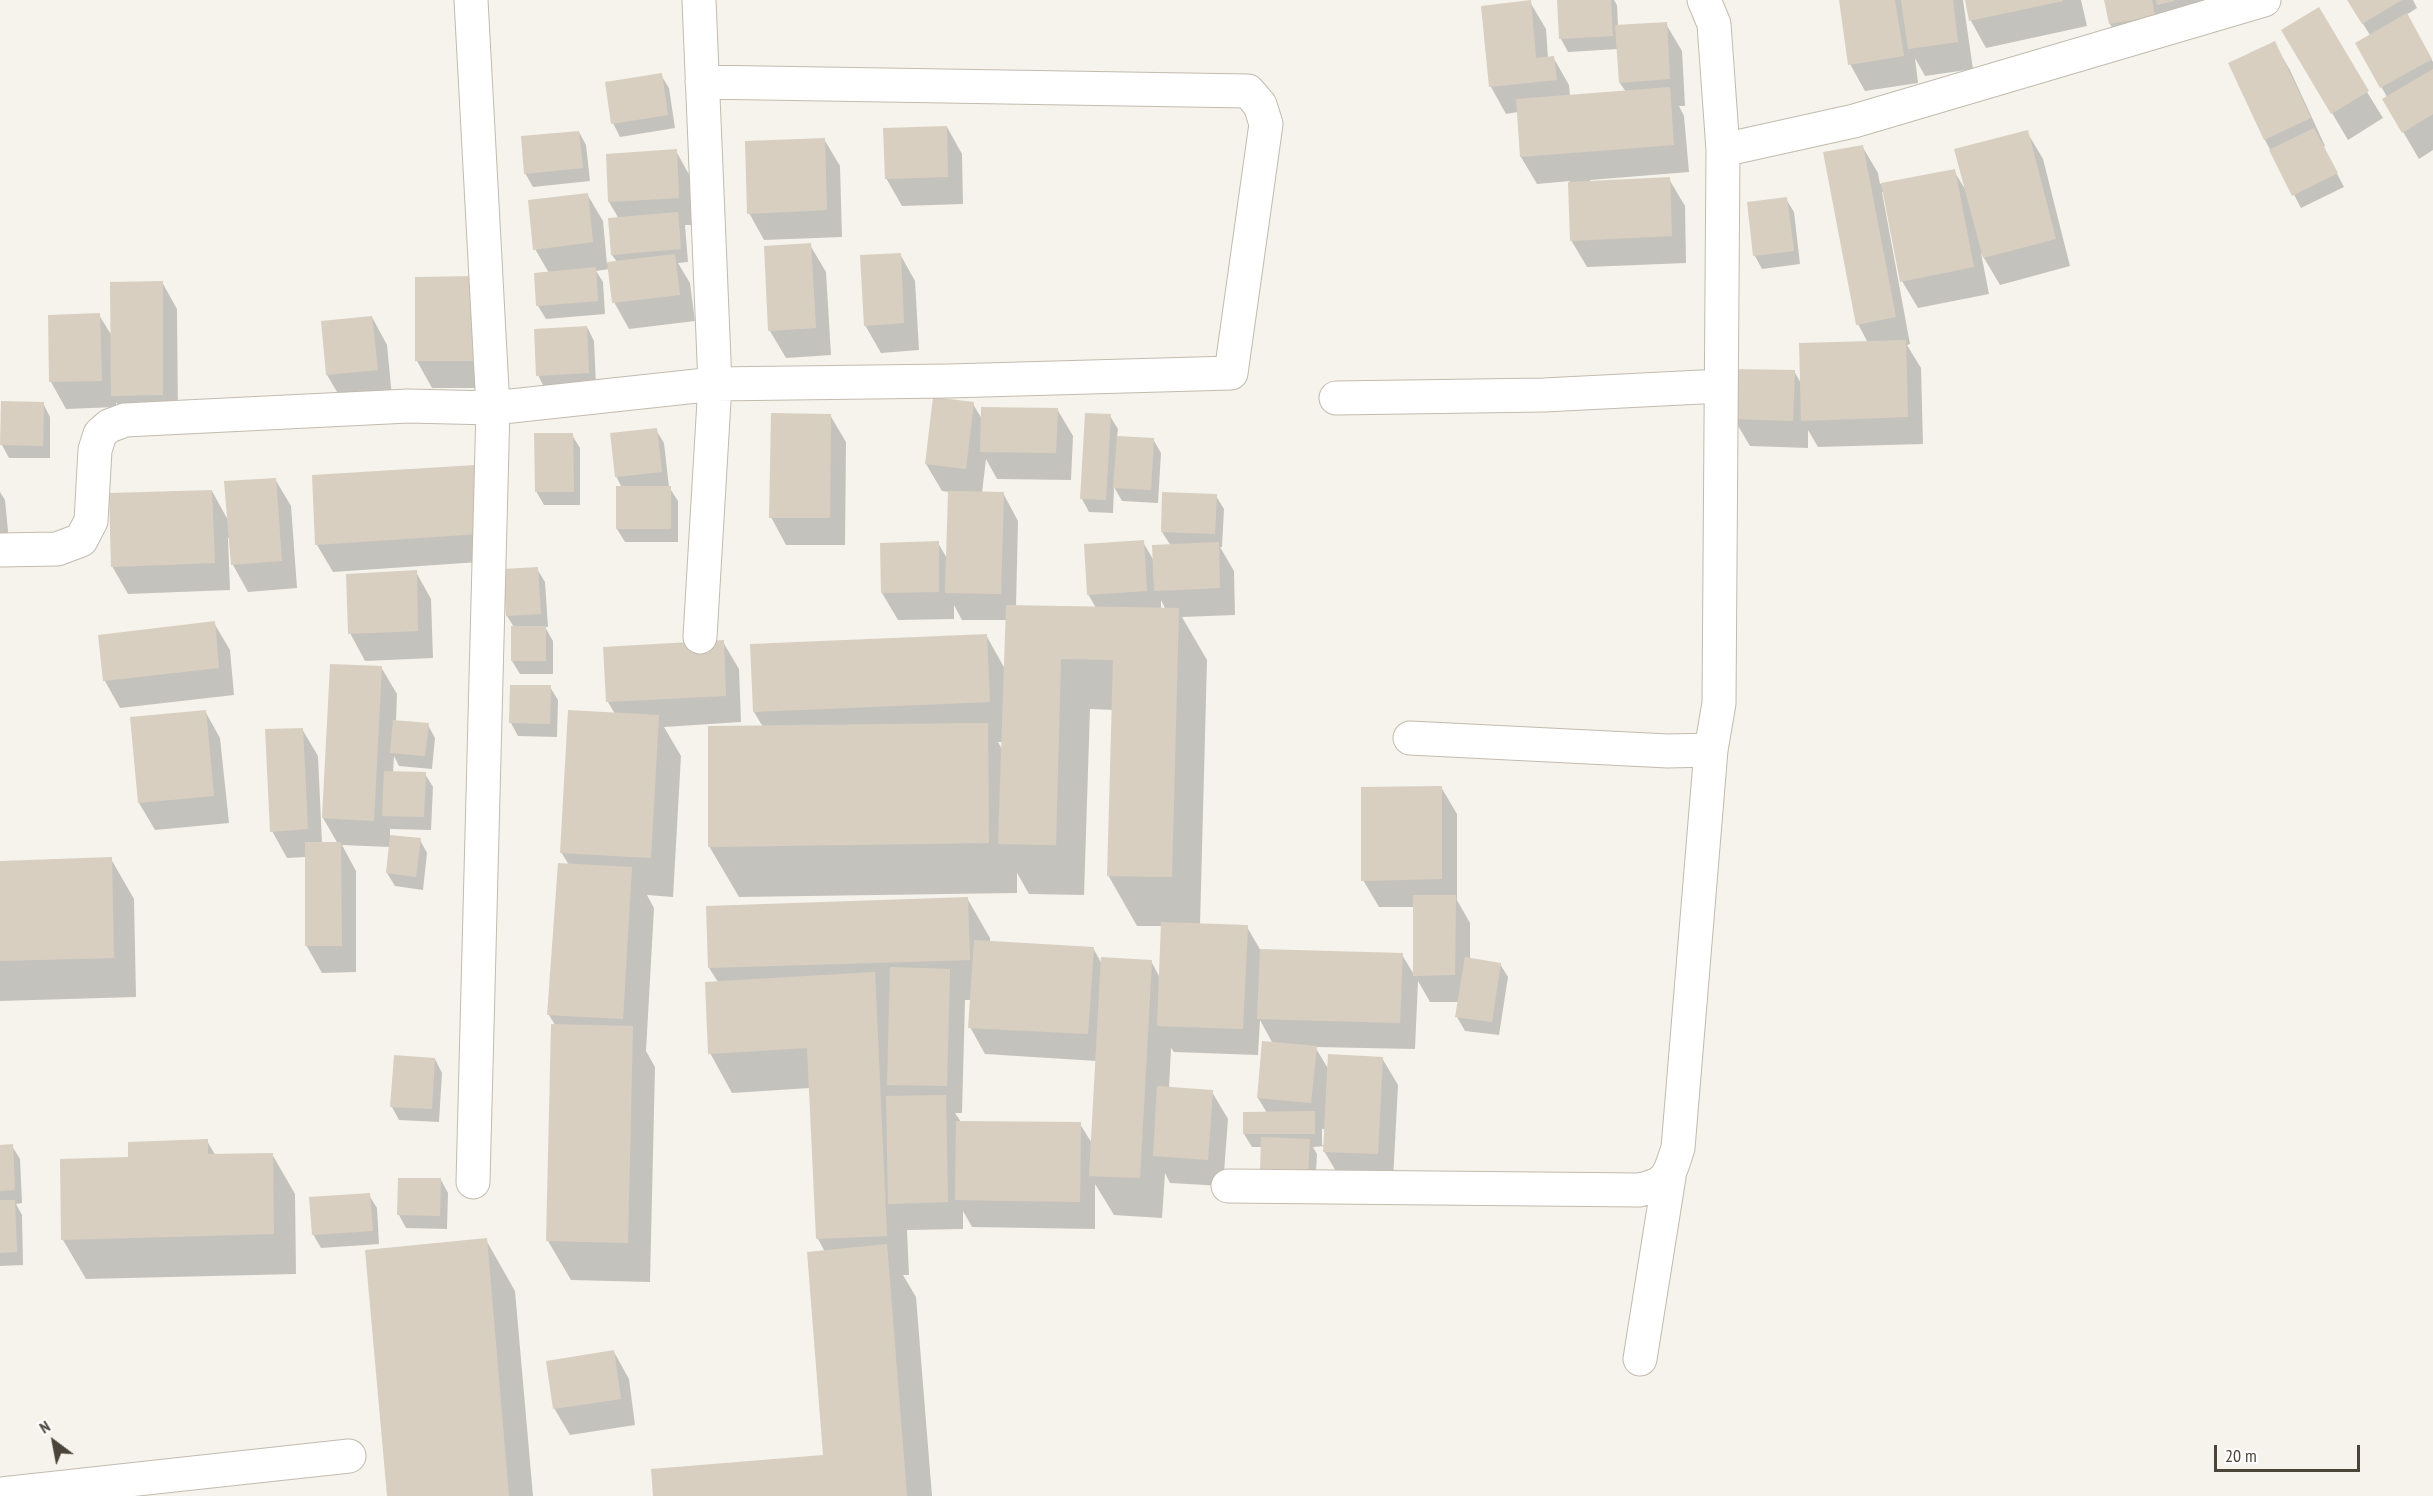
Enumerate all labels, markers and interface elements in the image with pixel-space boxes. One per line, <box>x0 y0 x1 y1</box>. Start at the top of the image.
north arrow <box>24 1412 84 1472</box>
text: N <box>35 1416 53 1438</box>
scale bar <box>2217 1433 2362 1471</box>
text: 20 m <box>2225 1444 2257 1467</box>

